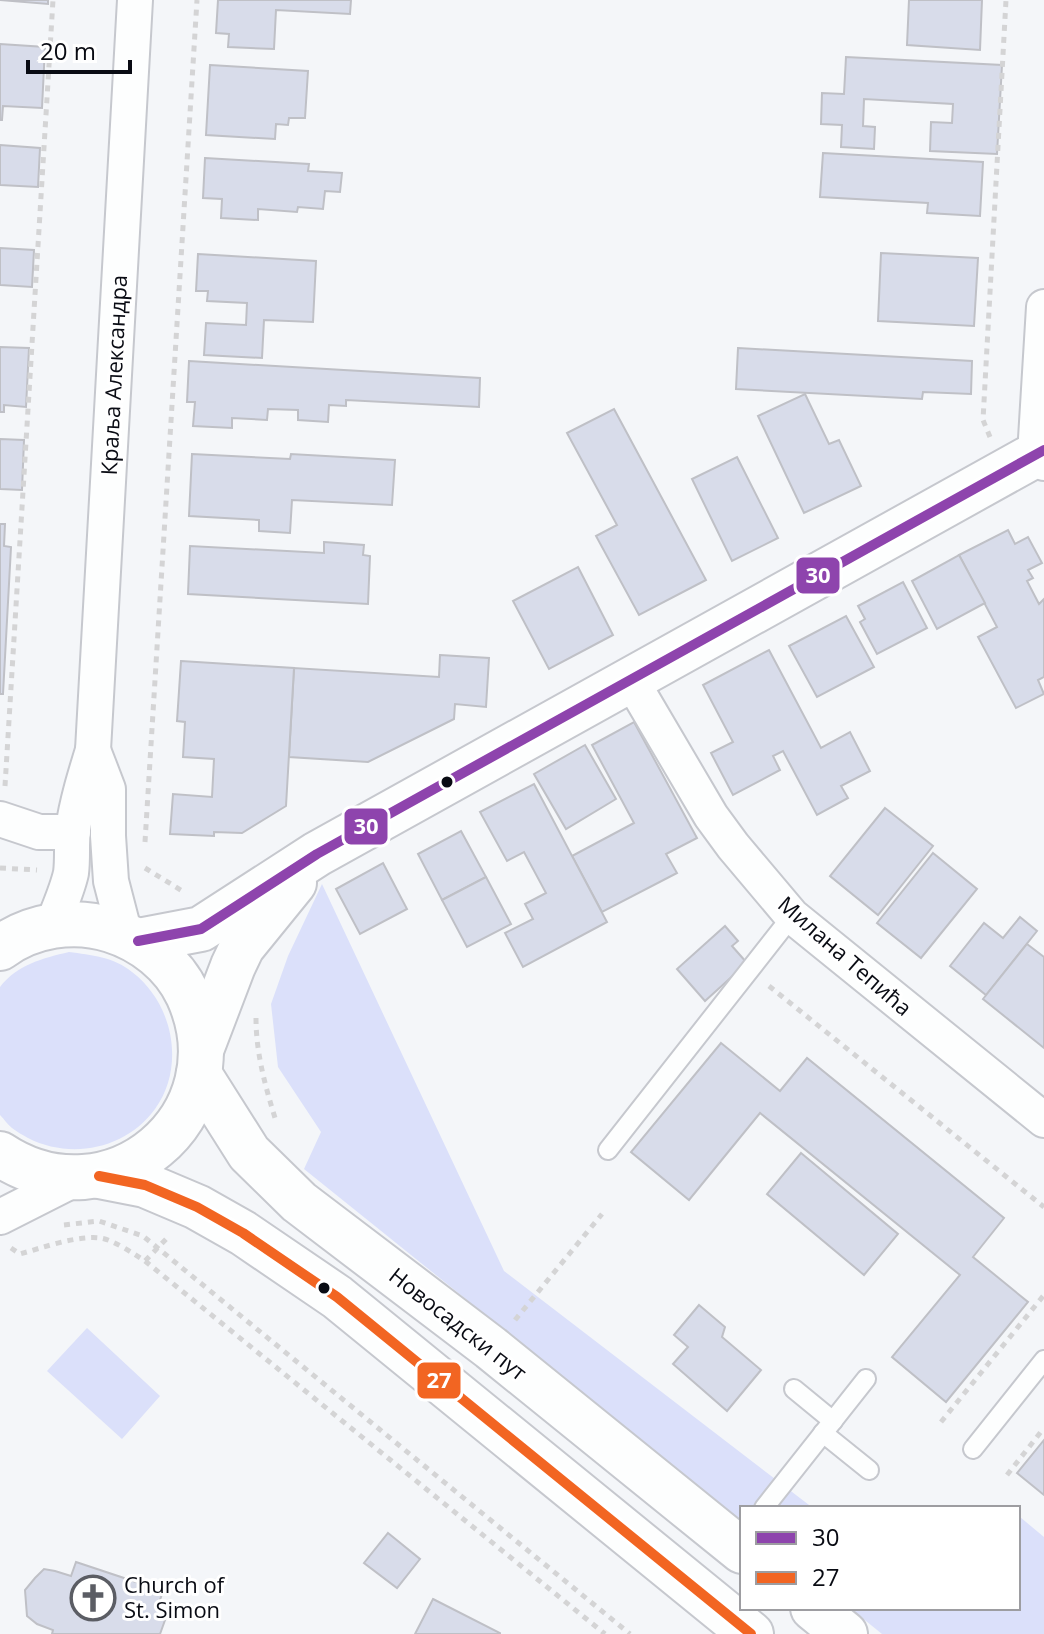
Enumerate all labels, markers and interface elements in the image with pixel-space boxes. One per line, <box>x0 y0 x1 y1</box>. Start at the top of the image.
scale bar <box>28 24 130 74</box>
text: 20 m <box>40 34 96 67</box>
street label: Краља Александра <box>93 274 133 476</box>
line badge: 30 <box>795 556 841 595</box>
text: 30 <box>805 559 831 589</box>
unlabelled marker <box>439 774 455 790</box>
line badge: 30 <box>343 807 389 846</box>
text: 30 <box>353 810 379 840</box>
street label: Милана Тепића <box>772 889 919 1022</box>
street label: Новосадски пут <box>383 1260 534 1387</box>
unlabelled marker <box>316 1280 332 1296</box>
line badge: 27 <box>416 1361 462 1400</box>
text: 27 <box>426 1364 452 1394</box>
legend <box>740 1506 1020 1610</box>
text: 30 <box>812 1520 839 1553</box>
text: 27 <box>812 1560 839 1593</box>
place label: Church of St. Simon <box>124 1569 226 1624</box>
church icon: Church of St. Simon <box>69 1574 117 1622</box>

